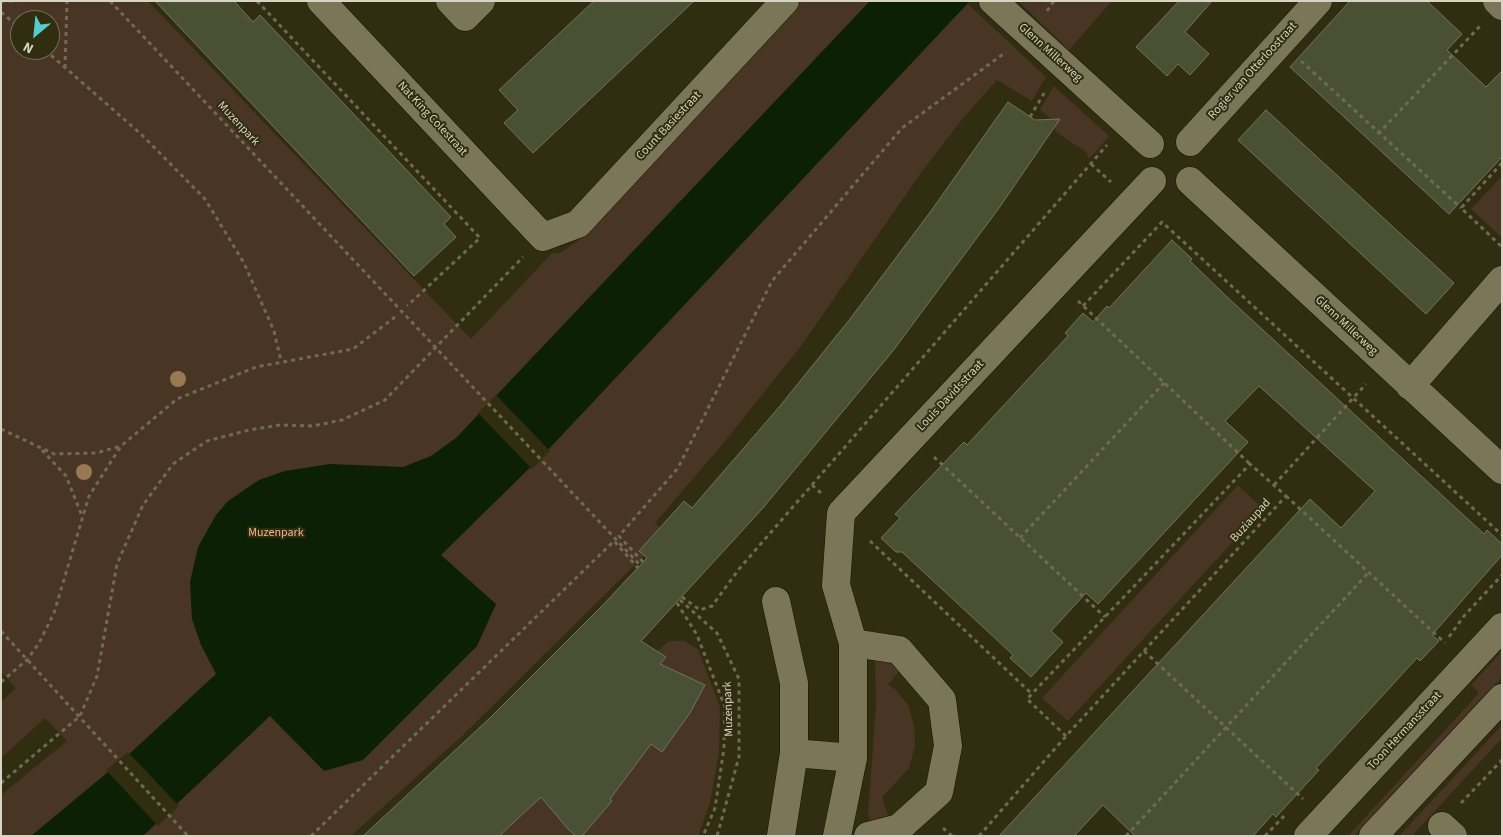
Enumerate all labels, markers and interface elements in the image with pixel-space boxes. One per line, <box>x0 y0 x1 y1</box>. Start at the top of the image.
north arrow <box>10 10 60 60</box>
street label: Rogier van Otterloostraat <box>1206 19 1300 123</box>
street label: Glenn Millerweg <box>1015 21 1085 85</box>
text: N <box>20 36 37 58</box>
street label: Nat King Colestraat <box>394 79 470 159</box>
street label: Count Basiestraat <box>634 89 704 163</box>
street label: Muzenpark <box>214 99 262 149</box>
street label: Glenn Millerweg <box>1312 293 1380 359</box>
street label: Louis Davidsstraat <box>915 358 987 434</box>
street label: Buziaupad <box>1228 496 1274 546</box>
park label: Muzenpark <box>248 526 304 540</box>
street label: Muzenpark <box>721 681 737 737</box>
street label: Toon Hermansstraat <box>1365 689 1445 773</box>

